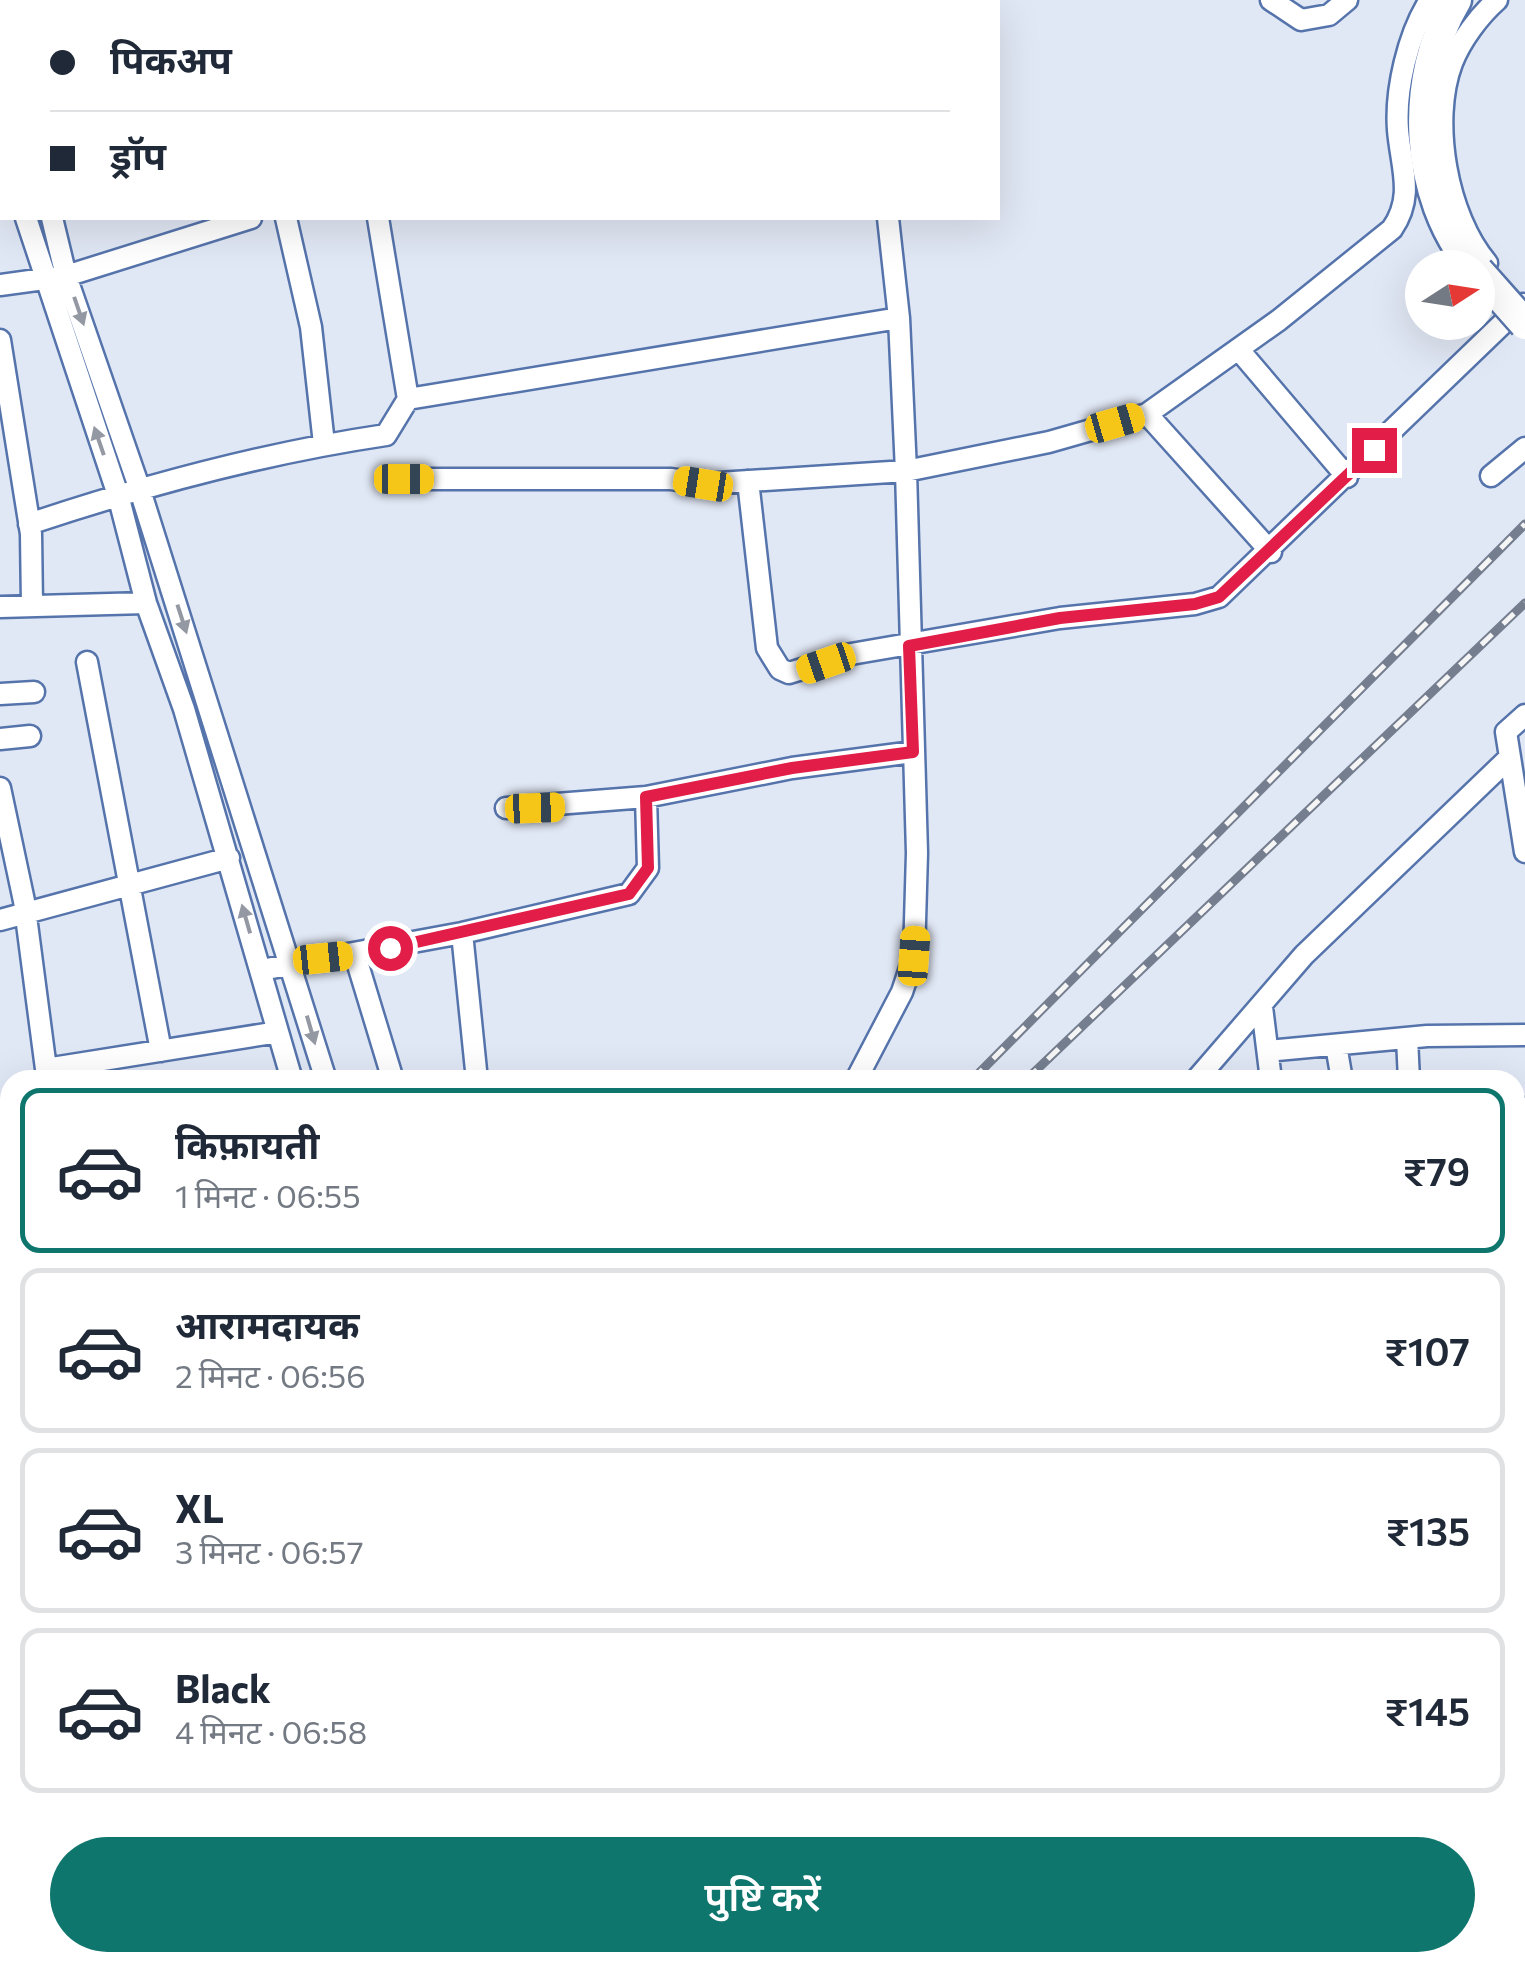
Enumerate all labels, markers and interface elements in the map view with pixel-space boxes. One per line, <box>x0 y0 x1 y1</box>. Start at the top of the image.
text: पिकअप <box>110 35 232 82</box>
text: ड्रॉप <box>110 131 166 178</box>
north arrow <box>1405 250 1495 340</box>
map controls <box>1405 250 1495 340</box>
one-way arrow <box>72 297 87 327</box>
car <box>1082 400 1148 446</box>
one-way arrow <box>91 426 106 456</box>
route end <box>1352 428 1397 473</box>
car <box>374 464 434 494</box>
car <box>671 464 735 504</box>
one-way arrow <box>175 605 190 635</box>
car <box>793 639 859 687</box>
car <box>504 792 566 824</box>
one-way arrow <box>238 903 253 934</box>
car <box>897 925 931 987</box>
route start <box>368 926 413 971</box>
car <box>292 940 354 976</box>
one-way arrow <box>304 1015 319 1045</box>
text: किफ़ायती <box>175 1120 319 1167</box>
icon: car <box>55 1126 145 1216</box>
text: ₹79 <box>1403 1147 1470 1194</box>
text: 1 मिनट · 06:55 <box>175 1175 361 1215</box>
text: आरामदायक <box>175 1300 359 1347</box>
icon: car <box>55 1306 145 1396</box>
text: ₹107 <box>1384 1327 1470 1374</box>
text: 2 मिनट · 06:56 <box>175 1355 366 1395</box>
text: XL <box>175 1484 224 1531</box>
icon: car <box>55 1486 145 1576</box>
text: ₹135 <box>1386 1507 1470 1554</box>
text: 3 मिनट · 06:57 <box>175 1531 364 1571</box>
text: Black <box>175 1664 271 1711</box>
icon: car <box>55 1666 145 1756</box>
text: ₹145 <box>1385 1687 1470 1734</box>
text: 4 मिनट · 06:58 <box>175 1711 367 1751</box>
button: पुष्टि करें <box>50 1837 1475 1952</box>

